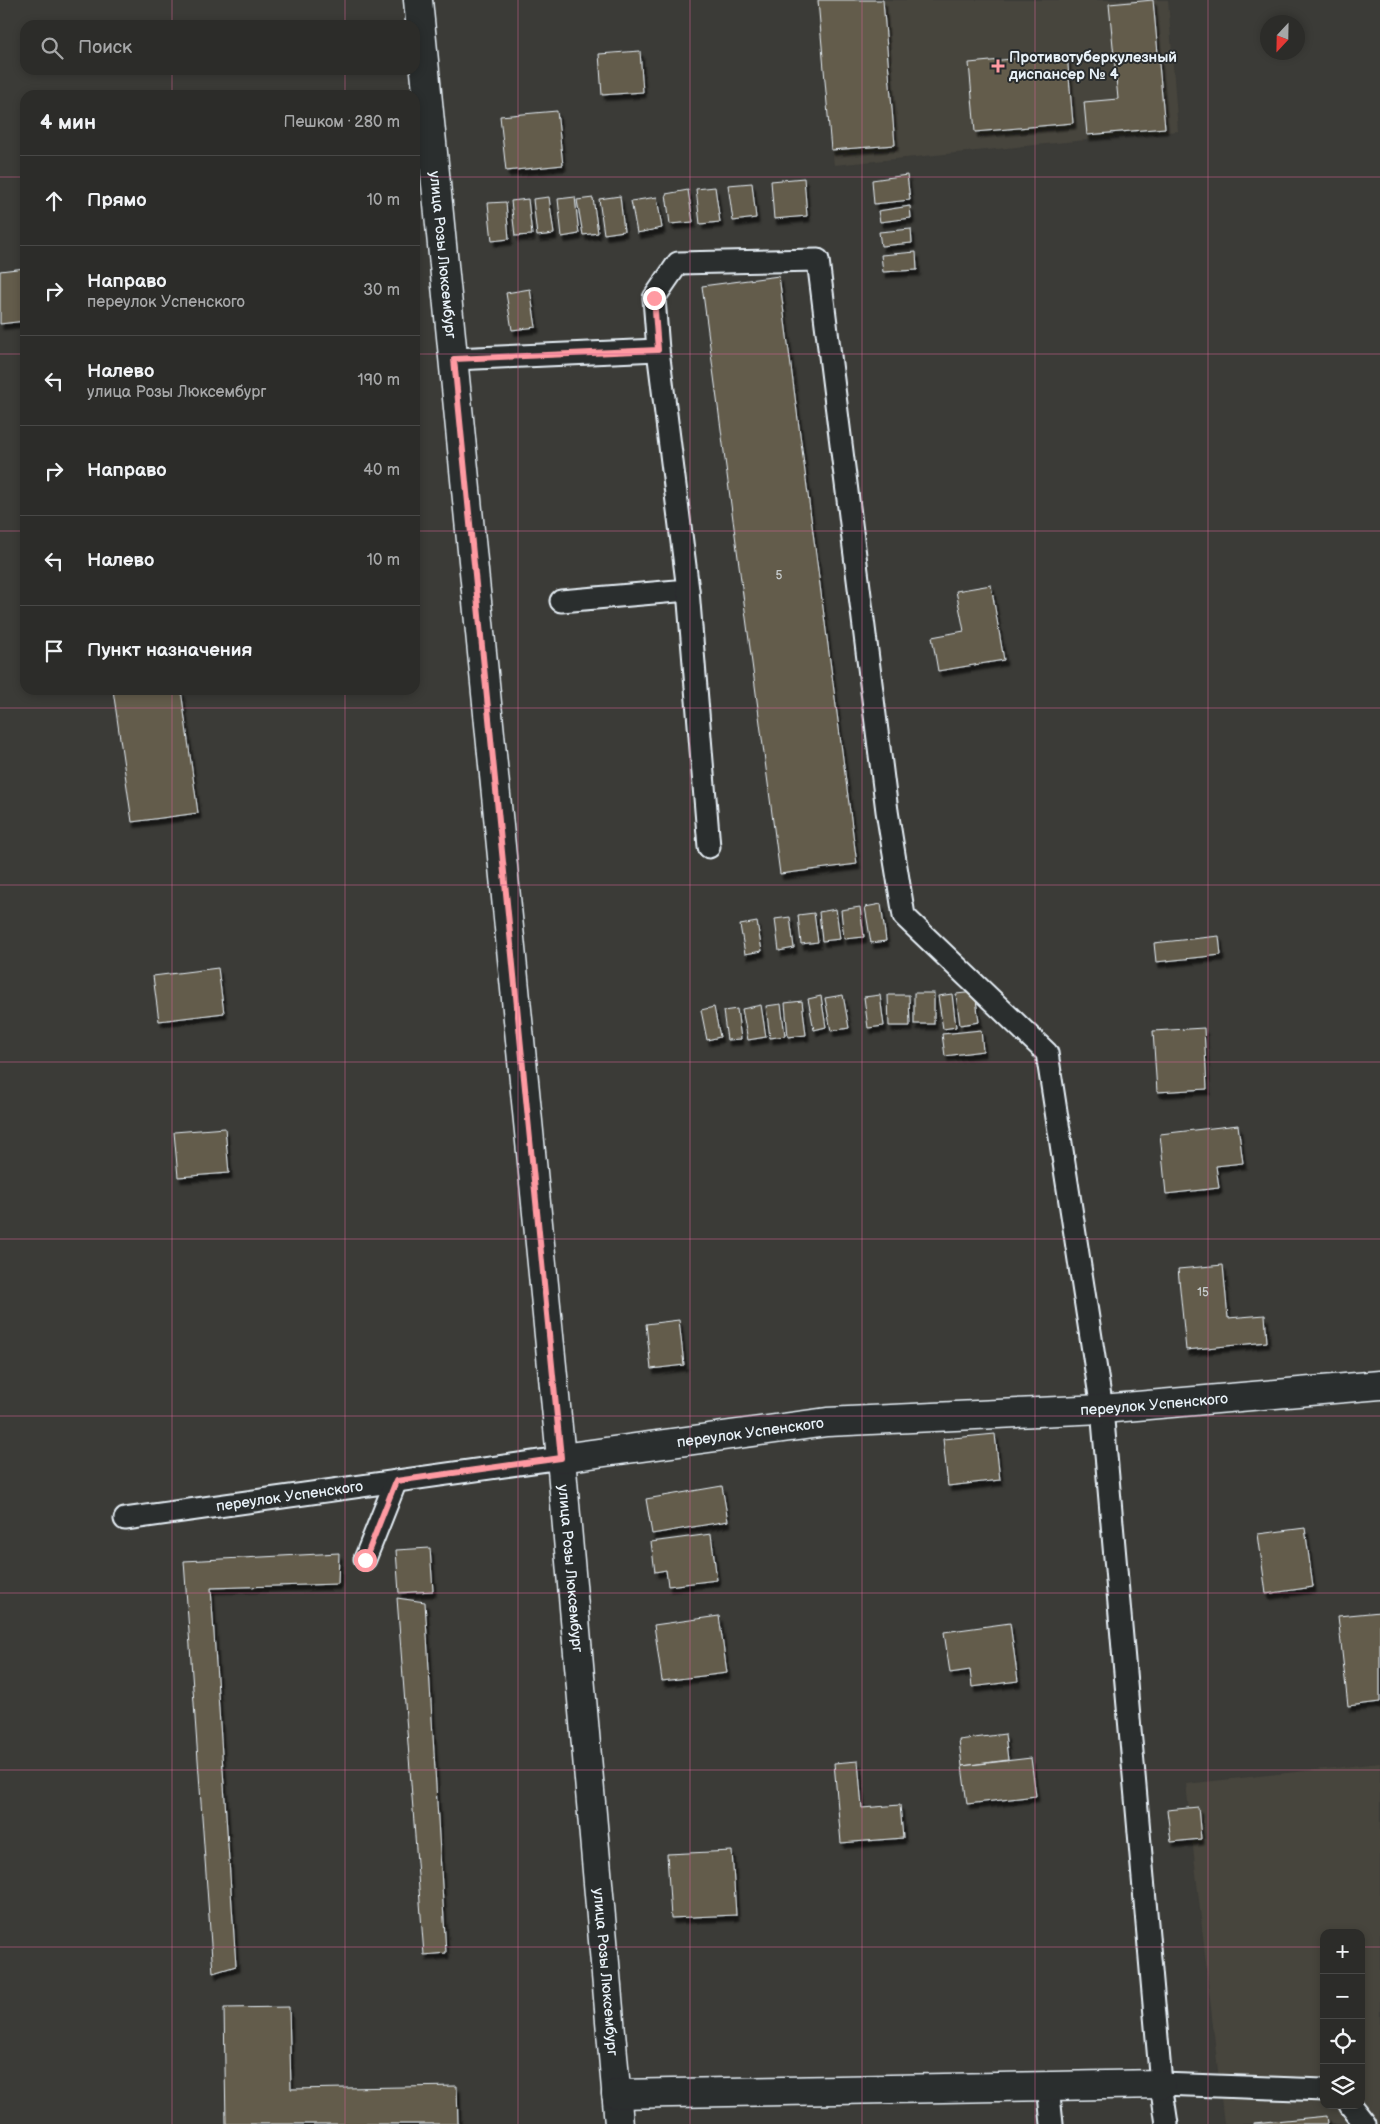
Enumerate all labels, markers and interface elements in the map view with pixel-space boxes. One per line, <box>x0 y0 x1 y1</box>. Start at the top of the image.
north arrow <box>1260 15 1305 60</box>
search box <box>20 20 420 75</box>
icon: search <box>38 34 66 62</box>
text: Поиск <box>78 36 132 59</box>
place label: Противотуберкулезный диспансер № 4 <box>1008 48 1177 84</box>
marker: Противотуберкулезный диспансер № 4 <box>991 59 1005 73</box>
text: 4 мин <box>40 110 96 135</box>
text: Пешком · 280 m <box>283 113 400 132</box>
street label: улица Розы Люксембург <box>425 170 460 340</box>
icon: ahead <box>40 187 68 215</box>
text: Прямо <box>87 189 147 212</box>
text: 10 m <box>367 191 400 210</box>
text: Направо <box>87 270 167 293</box>
icon: right <box>40 277 68 305</box>
text: 30 m <box>363 281 400 300</box>
route end <box>643 287 666 310</box>
text: переулок Успенского <box>87 293 245 312</box>
text: Налево <box>87 360 154 383</box>
icon: left <box>40 367 68 395</box>
text: 190 m <box>358 371 400 390</box>
text: улица Розы Люксембург <box>87 383 267 402</box>
icon: right <box>40 457 68 485</box>
text: Направо <box>87 459 167 482</box>
text: 40 m <box>363 461 400 480</box>
icon: left <box>40 547 68 575</box>
text: Налево <box>87 549 154 572</box>
text: 10 m <box>367 551 400 570</box>
house number: 5 <box>776 568 783 583</box>
icon: arrive <box>40 637 68 665</box>
text: Пункт назначения <box>87 639 252 662</box>
house number: 15 <box>1197 1285 1209 1300</box>
street label: переулок Успенского <box>1080 1389 1229 1420</box>
street label: переулок Успенского <box>676 1414 825 1452</box>
street label: переулок Успенского <box>215 1477 364 1516</box>
street label: улица Розы Люксембург <box>553 1484 587 1653</box>
route start <box>354 1549 377 1572</box>
street label: улица Розы Люксембург <box>588 1887 622 2057</box>
map controls <box>1320 1929 1365 2109</box>
button: + <box>1320 1929 1365 1974</box>
button: − <box>1320 1974 1365 2019</box>
button: locate <box>1320 2019 1365 2064</box>
button: layers <box>1320 2064 1365 2109</box>

